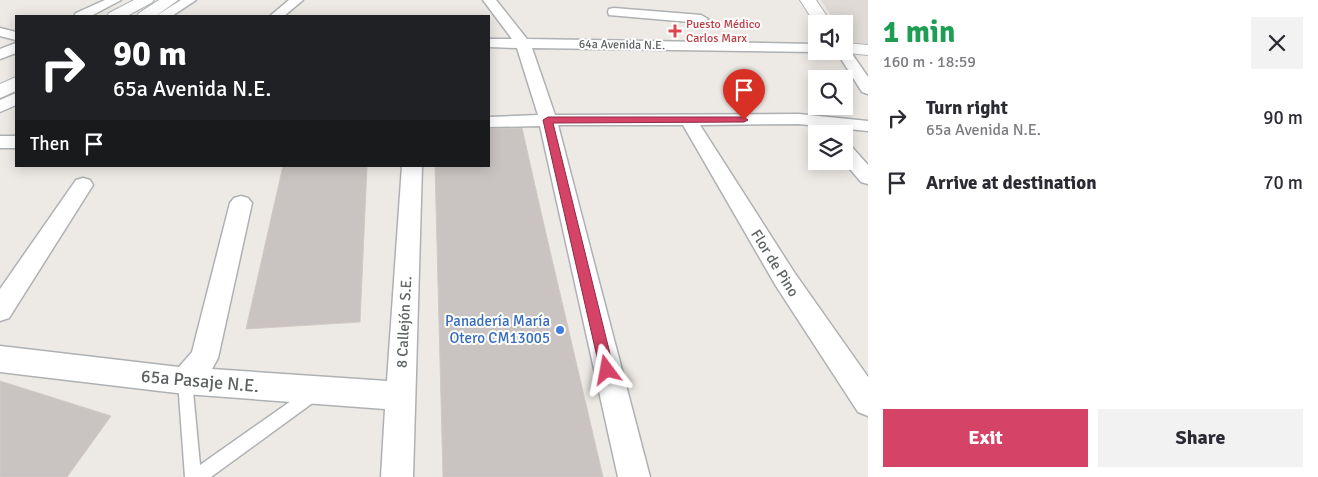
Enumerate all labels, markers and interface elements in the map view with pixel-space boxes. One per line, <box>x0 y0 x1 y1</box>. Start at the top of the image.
text: 1 min <box>883 14 955 51</box>
map controls <box>808 15 853 170</box>
button: sound <box>808 15 853 60</box>
place label: Puesto Médico Carlos Marx <box>686 17 761 46</box>
button: close <box>1251 17 1303 69</box>
marker: Puesto Médico Carlos Marx <box>668 24 682 38</box>
text: 90 m <box>113 32 187 75</box>
icon: right <box>30 35 95 100</box>
street label: 64a Avenida N.E. <box>579 37 665 53</box>
text: 160 m · 18:59 <box>883 52 976 72</box>
pin <box>723 69 765 120</box>
button: search <box>808 70 853 115</box>
text: 65a Avenida N.E. <box>113 75 271 102</box>
icon: arrive <box>730 76 758 104</box>
text: Turn right <box>926 96 1008 120</box>
icon: right <box>883 104 911 132</box>
text: 90 m <box>1263 106 1303 130</box>
text: 65a Avenida N.E. <box>926 120 1041 140</box>
button: layers <box>808 125 853 170</box>
icon: arrive <box>80 130 108 158</box>
text: Then <box>30 132 70 156</box>
icon: arrive <box>883 169 911 197</box>
text: Arrive at destination <box>926 171 1097 195</box>
text: 70 m <box>1263 171 1303 195</box>
street label: Flor de Pino <box>747 226 803 300</box>
street label: 8 Callejón S.E. <box>393 275 415 368</box>
place label: Panadería María Otero CM13005 <box>445 312 550 347</box>
marker: Panadería María Otero CM13005 <box>554 324 566 336</box>
position arrow <box>580 343 632 395</box>
street label: 65a Pasaje N.E. <box>140 365 260 397</box>
button: Exit <box>883 409 1088 467</box>
button: Share <box>1098 409 1303 467</box>

